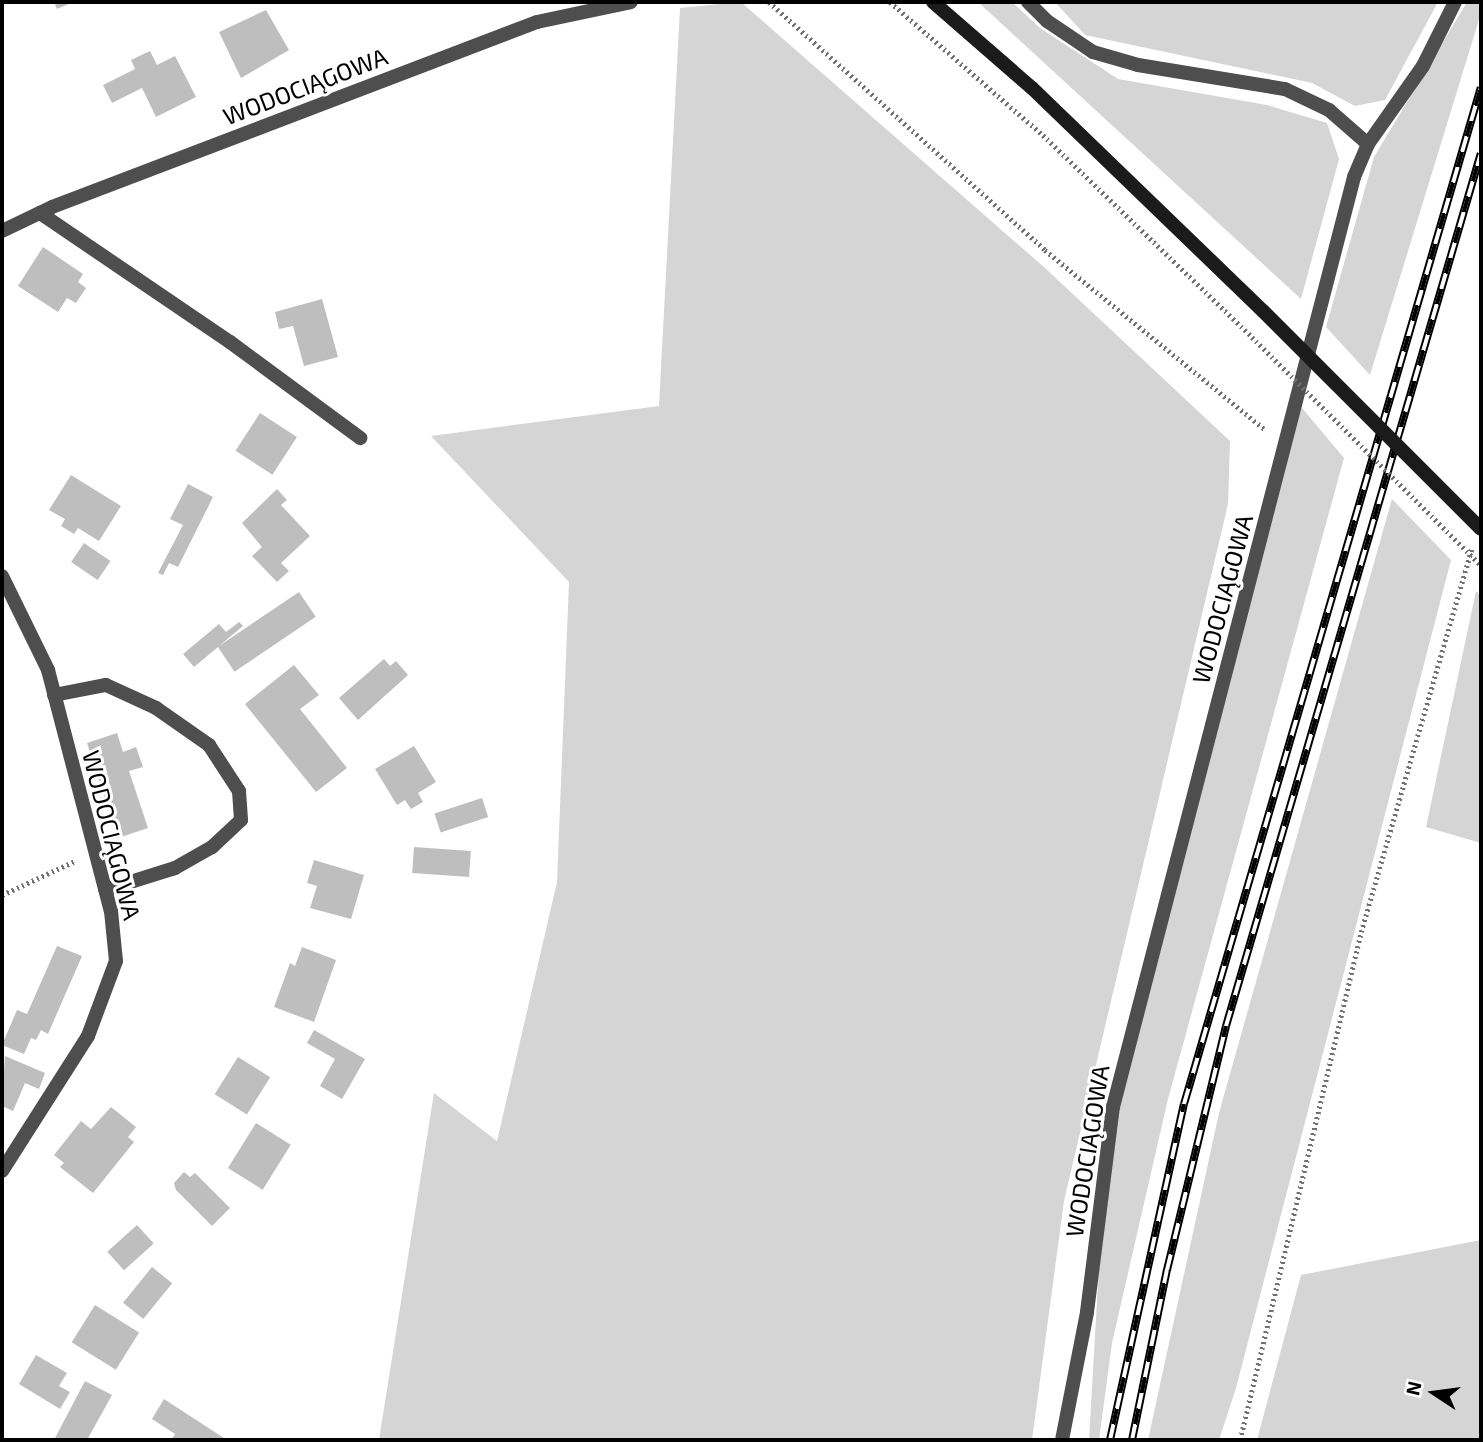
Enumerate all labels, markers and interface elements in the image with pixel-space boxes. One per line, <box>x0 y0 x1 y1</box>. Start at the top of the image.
street label: WODOCIĄGOWA <box>219 41 391 131</box>
street label: WODOCIĄGOWA <box>1186 511 1258 687</box>
street label: WODOCIĄGOWA <box>77 747 147 923</box>
street label: WODOCIĄGOWA <box>1059 1063 1115 1239</box>
north arrow <box>1399 1358 1469 1428</box>
text: N <box>1400 1379 1426 1397</box>

